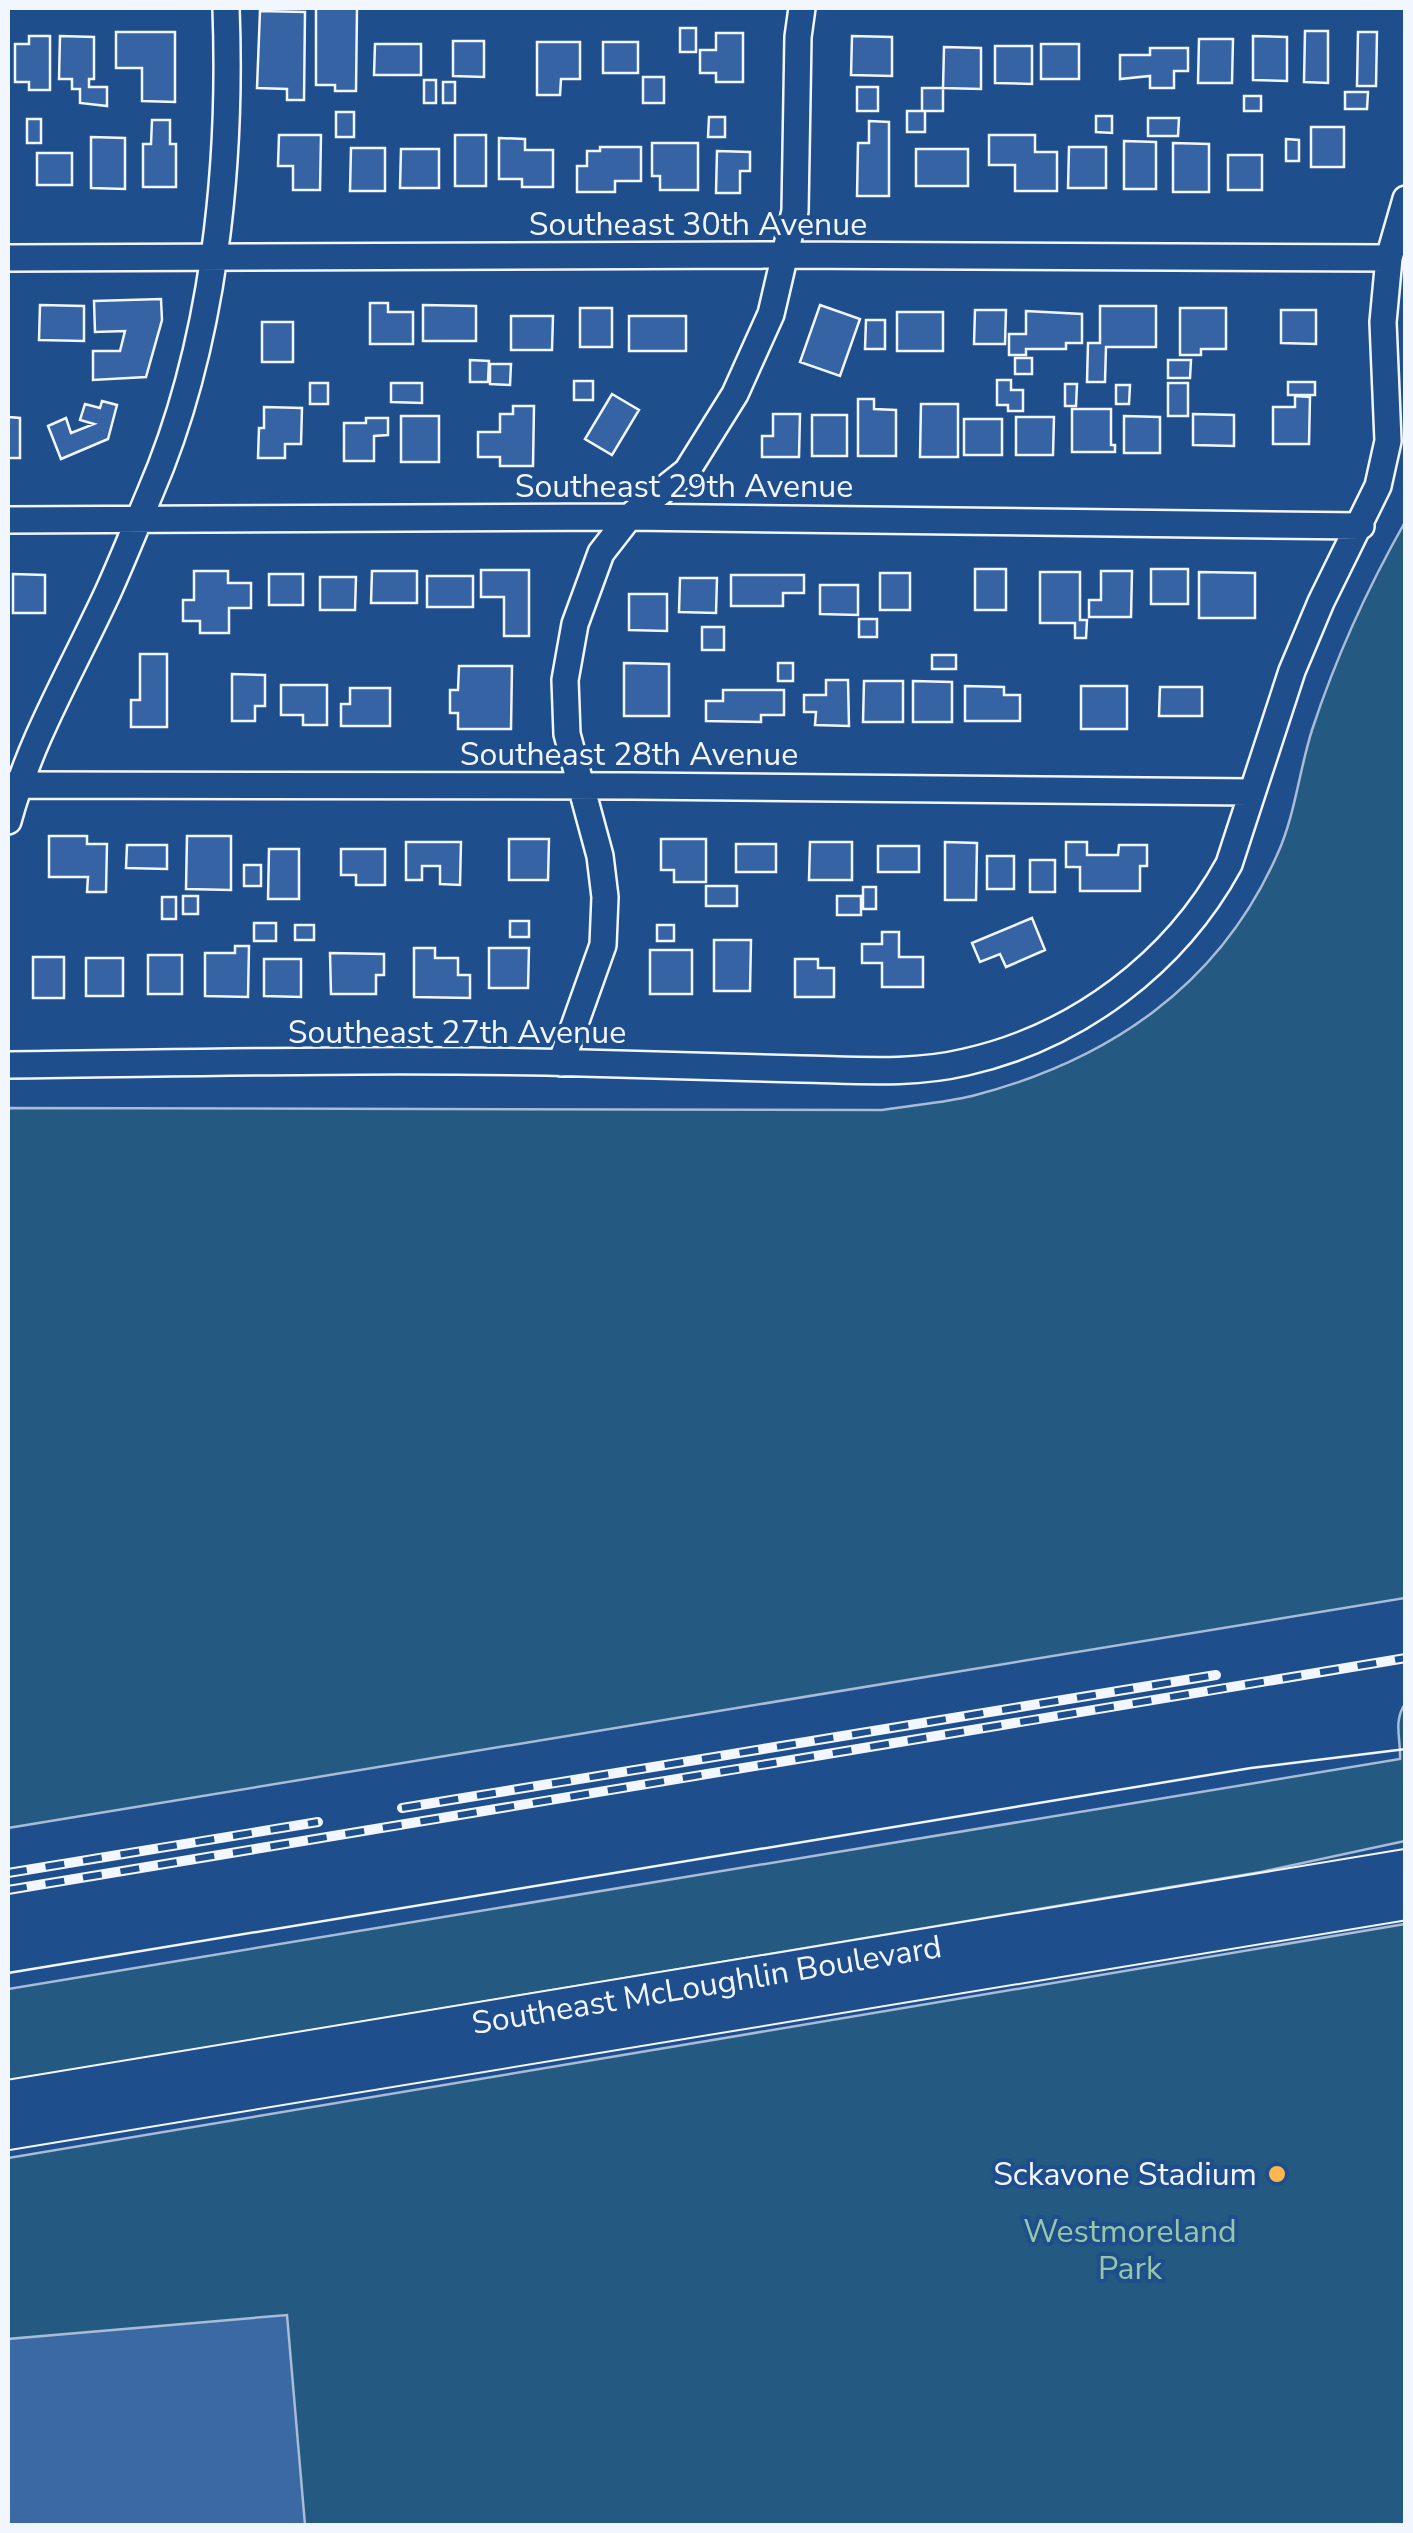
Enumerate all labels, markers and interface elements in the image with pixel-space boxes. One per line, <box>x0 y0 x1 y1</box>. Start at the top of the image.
street label: Southeast 30th Avenue <box>529 203 867 246</box>
street label: Southeast 29th Avenue <box>515 465 853 508</box>
street label: Southeast 28th Avenue <box>460 733 798 776</box>
street label: Southeast 27th Avenue <box>288 1011 626 1054</box>
street label: Southeast McLoughlin Boulevard <box>468 1925 945 2045</box>
place label: Sckavone Stadium <box>993 2153 1257 2196</box>
marker: Sckavone Stadium <box>1266 2163 1288 2185</box>
park label: Westmoreland Park <box>1023 2210 1237 2290</box>

